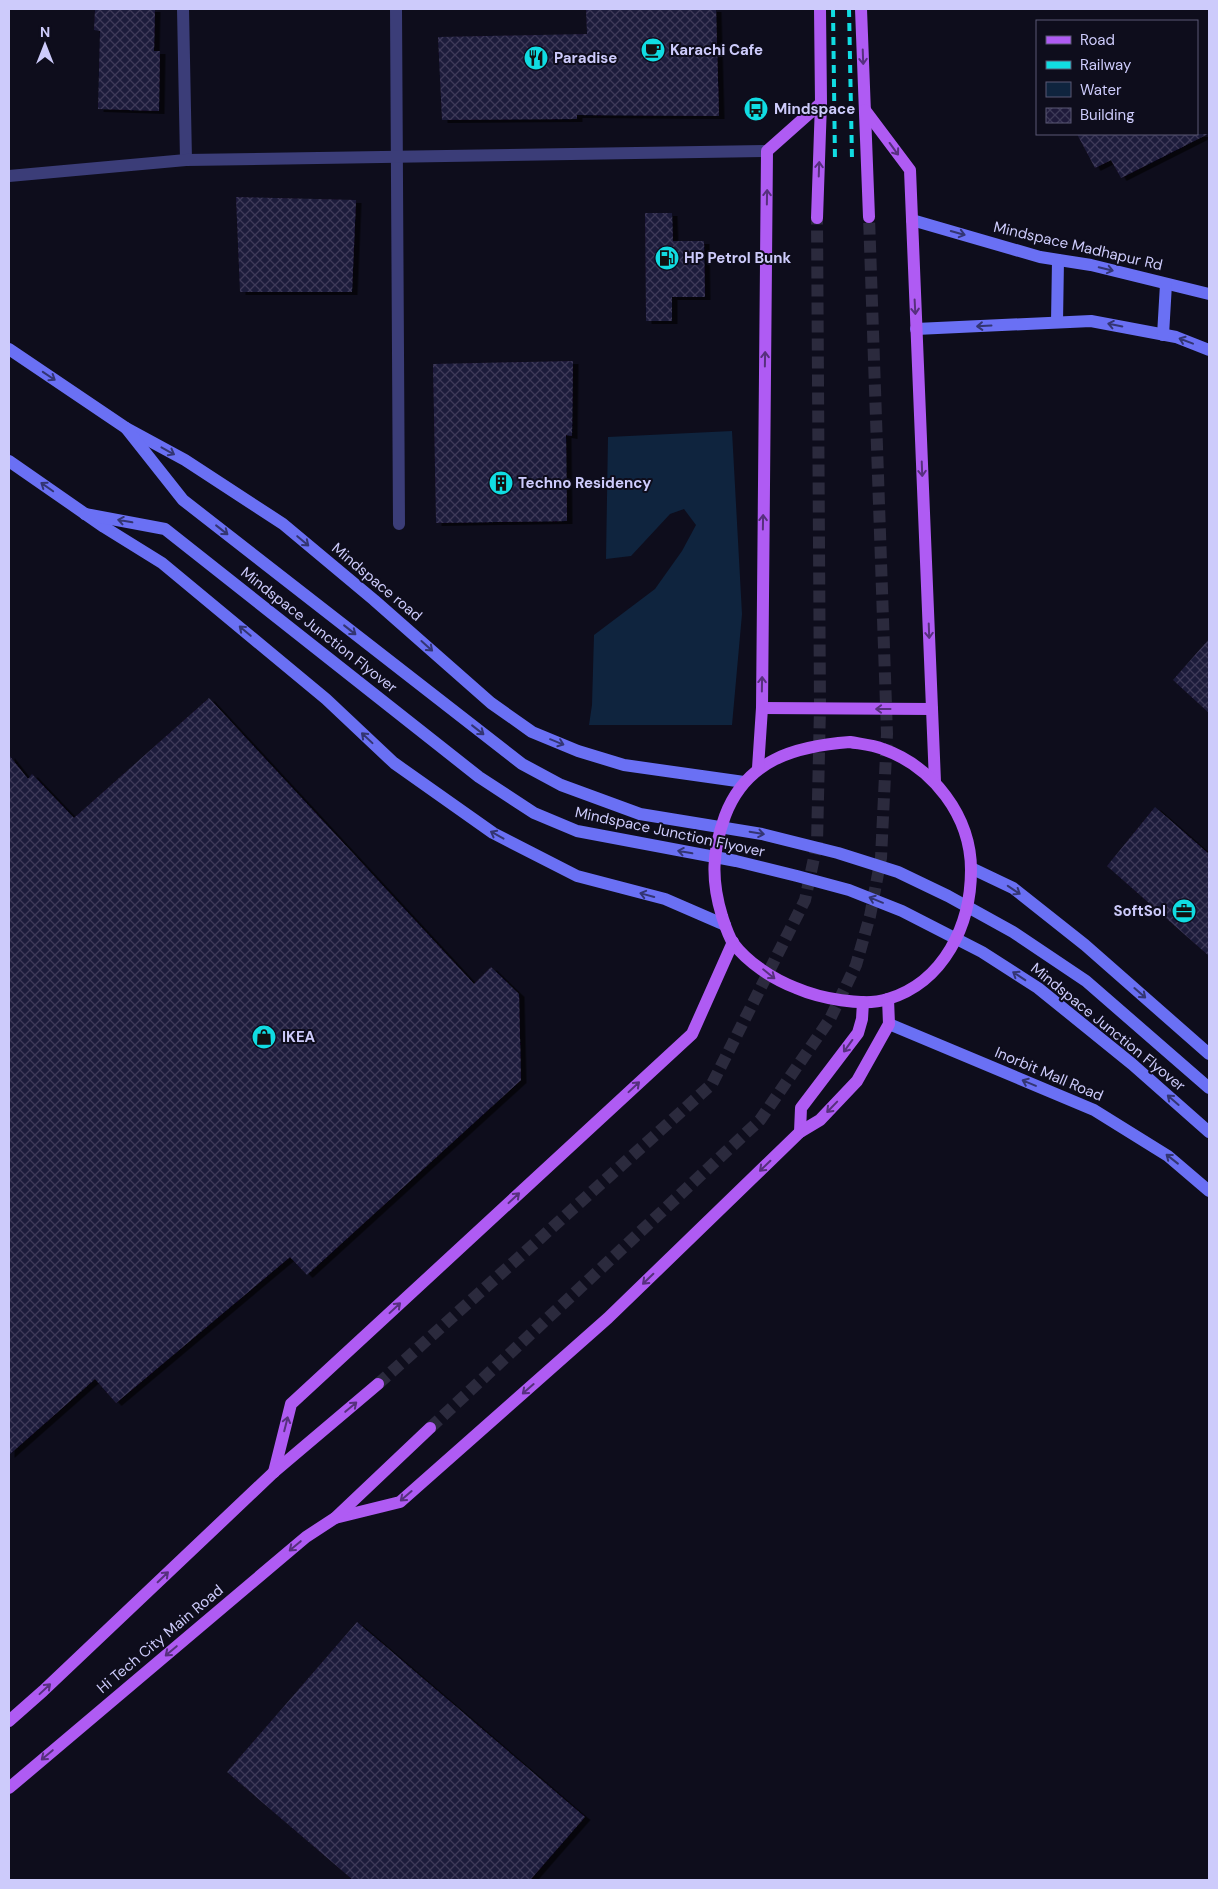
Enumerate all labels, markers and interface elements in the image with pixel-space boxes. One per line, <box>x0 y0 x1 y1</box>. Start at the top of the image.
north arrow <box>20 20 70 70</box>
legend <box>1036 20 1198 135</box>
text: N <box>40 23 50 41</box>
text: Road <box>1080 30 1115 50</box>
cafe icon: Karachi Cafe <box>640 37 666 63</box>
place label: Karachi Cafe <box>670 40 763 60</box>
restaurant icon: Paradise <box>523 45 549 71</box>
place label: Paradise <box>554 48 617 68</box>
one-way arrow <box>858 49 868 65</box>
text: Railway <box>1080 55 1132 75</box>
text: Water <box>1080 80 1122 100</box>
bus stop icon: Mindspace <box>743 96 769 122</box>
place label: Mindspace <box>774 99 855 119</box>
text: Building <box>1080 105 1135 125</box>
one-way arrow <box>889 142 899 156</box>
one-way arrow <box>814 161 823 177</box>
one-way arrow <box>762 189 771 205</box>
street label: Mindspace Madhapur Rd <box>992 217 1164 275</box>
one-way arrow <box>950 229 966 239</box>
fuel station icon: HP Petrol Bunk <box>654 245 680 271</box>
place label: HP Petrol Bunk <box>684 248 791 268</box>
one-way arrow <box>1098 265 1114 274</box>
one-way arrow <box>911 298 920 314</box>
one-way arrow <box>1107 320 1123 330</box>
one-way arrow <box>977 321 993 330</box>
one-way arrow <box>1179 336 1194 345</box>
one-way arrow <box>760 351 770 368</box>
one-way arrow <box>42 372 56 382</box>
one-way arrow <box>161 446 176 456</box>
one-way arrow <box>918 461 927 477</box>
building icon: Techno Residency <box>488 470 514 496</box>
place label: Techno Residency <box>518 473 651 493</box>
one-way arrow <box>40 482 54 492</box>
one-way arrow <box>758 514 768 530</box>
one-way arrow <box>117 516 133 526</box>
one-way arrow <box>215 525 229 535</box>
one-way arrow <box>297 535 310 547</box>
street label: Mindspace road <box>328 538 426 626</box>
street label: Mindspace Junction Flyover <box>237 563 402 698</box>
one-way arrow <box>924 623 934 639</box>
one-way arrow <box>343 625 357 635</box>
one-way arrow <box>238 626 251 637</box>
one-way arrow <box>420 641 433 652</box>
one-way arrow <box>757 676 767 692</box>
one-way arrow <box>876 704 892 714</box>
one-way arrow <box>471 724 484 735</box>
one-way arrow <box>361 732 374 744</box>
one-way arrow <box>549 738 564 747</box>
street label: Mindspace Junction Flyover <box>573 802 767 862</box>
one-way arrow <box>748 829 764 839</box>
one-way arrow <box>490 830 505 840</box>
one-way arrow <box>677 847 693 857</box>
one-way arrow <box>1007 885 1021 895</box>
one-way arrow <box>640 889 656 899</box>
one-way arrow <box>869 895 884 905</box>
office icon: SoftSol <box>1171 898 1197 924</box>
place label: SoftSol <box>1114 901 1166 921</box>
street label: Mindspace Junction Flyover <box>1026 958 1190 1096</box>
one-way arrow <box>762 969 775 980</box>
one-way arrow <box>1013 971 1027 981</box>
one-way arrow <box>1133 987 1146 998</box>
shop icon: IKEA <box>251 1024 277 1050</box>
place label: IKEA <box>282 1027 316 1047</box>
one-way arrow <box>843 1039 853 1053</box>
street label: Inorbit Mall Road <box>992 1042 1106 1106</box>
one-way arrow <box>1022 1077 1037 1087</box>
one-way arrow <box>627 1082 640 1093</box>
one-way arrow <box>1166 1094 1179 1106</box>
one-way arrow <box>826 1101 838 1114</box>
one-way arrow <box>1166 1154 1179 1165</box>
one-way arrow <box>759 1160 771 1172</box>
one-way arrow <box>508 1192 521 1204</box>
one-way arrow <box>642 1273 655 1285</box>
one-way arrow <box>389 1302 401 1314</box>
one-way arrow <box>522 1383 535 1394</box>
one-way arrow <box>345 1401 358 1412</box>
one-way arrow <box>282 1417 291 1433</box>
one-way arrow <box>400 1490 413 1502</box>
one-way arrow <box>289 1540 302 1551</box>
one-way arrow <box>157 1571 170 1583</box>
street label: Hi Tech City Main Road <box>93 1580 227 1698</box>
one-way arrow <box>165 1645 178 1656</box>
one-way arrow <box>39 1683 52 1695</box>
one-way arrow <box>41 1750 54 1761</box>

